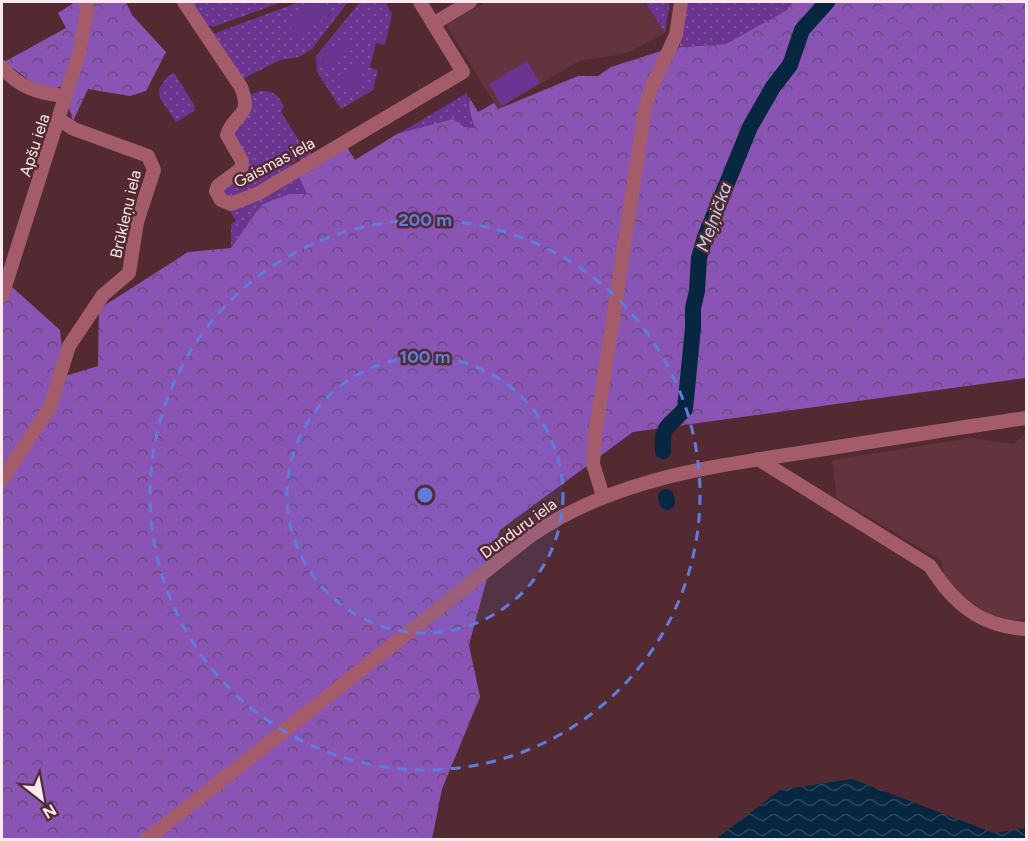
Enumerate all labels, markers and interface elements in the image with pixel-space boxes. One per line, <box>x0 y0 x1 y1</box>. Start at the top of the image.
street label: Apšu iela <box>15 111 54 179</box>
street label: Gaismas iela <box>231 133 318 192</box>
street label: Brūkleņu iela <box>106 168 145 260</box>
water label: Meļņička <box>691 179 737 255</box>
text: 200 m <box>398 209 452 231</box>
text: 100 m <box>400 346 450 368</box>
centre of rings <box>415 485 435 505</box>
street label: Dunduru iela <box>476 494 560 562</box>
north arrow <box>12 769 72 829</box>
text: N <box>39 800 60 823</box>

